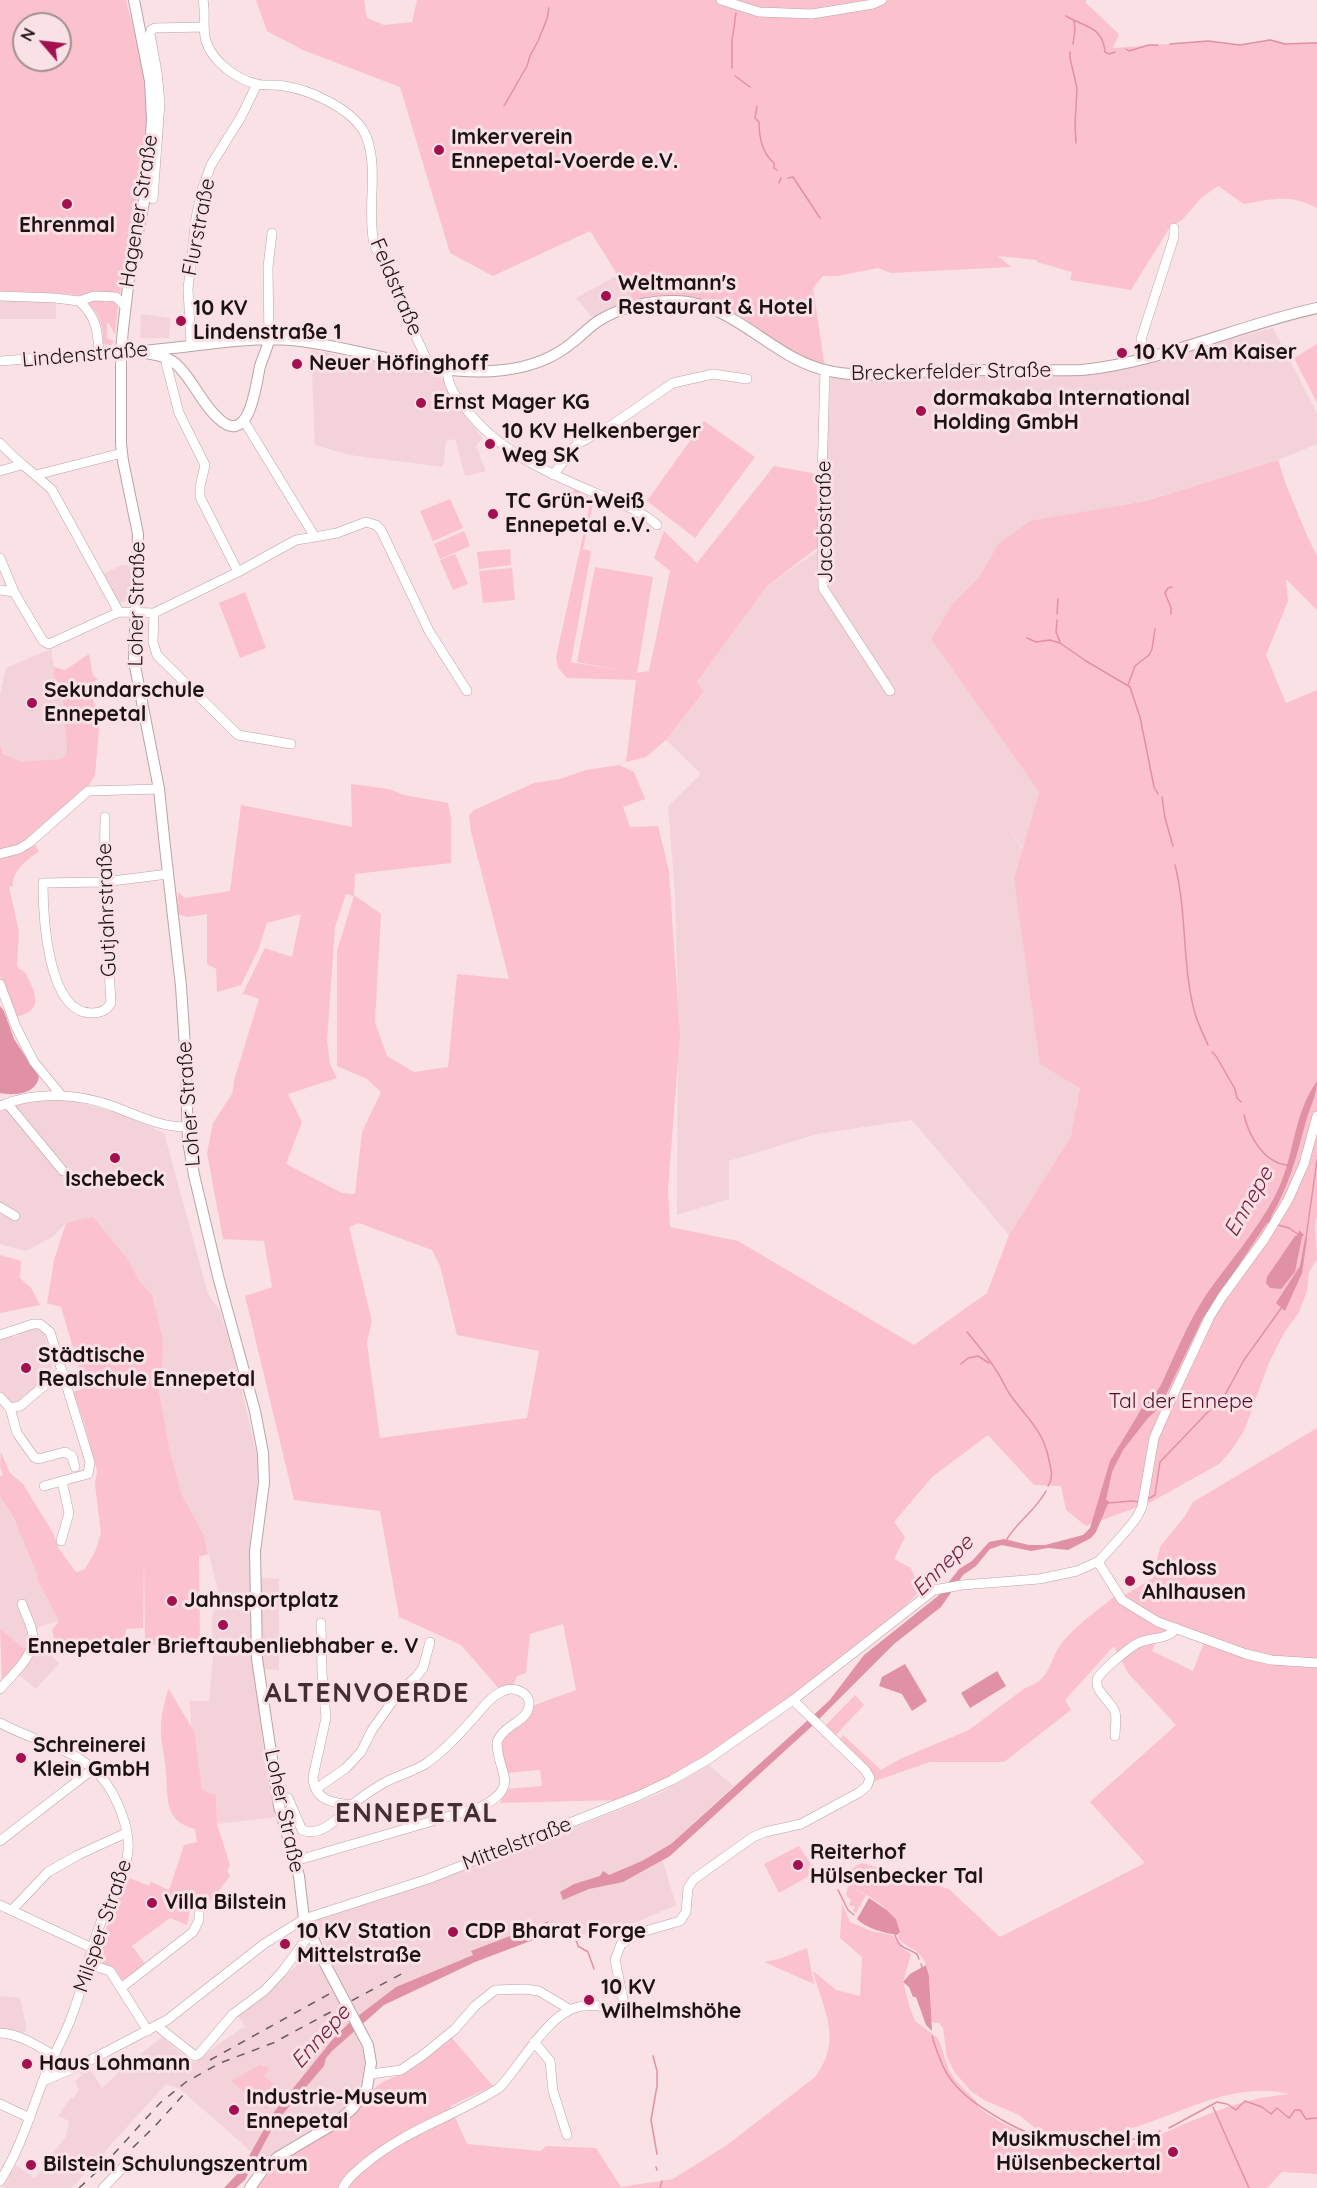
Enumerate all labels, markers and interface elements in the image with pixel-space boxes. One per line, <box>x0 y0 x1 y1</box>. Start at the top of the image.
north arrow <box>12 12 72 72</box>
text: N <box>16 25 39 44</box>
place label: Imkerverein Ennepetal-Voerde e.V. <box>451 125 678 175</box>
street label: Hagener Straße <box>114 133 164 289</box>
marker: Imkerverein Ennepetal-Voerde e.V. <box>432 143 446 157</box>
street label: Flurstraße <box>177 176 221 278</box>
marker: Ehrenmal <box>60 197 74 211</box>
place label: Ehrenmal <box>19 213 115 239</box>
street label: Feldstraße <box>364 235 428 339</box>
place label: Weltmann's Restaurant & Hotel <box>618 271 813 321</box>
marker: Weltmann's Restaurant & Hotel <box>599 289 613 303</box>
place label: 10 KV Lindenstraße 1 <box>193 296 342 346</box>
marker: 10 KV Lindenstraße 1 <box>174 314 188 328</box>
street label: Lindenstraße <box>21 337 149 373</box>
place label: 10 KV Am Kaiser <box>1134 340 1297 366</box>
marker: 10 KV Am Kaiser <box>1115 346 1129 360</box>
place label: Neuer Höfinghoff <box>309 351 489 377</box>
marker: Neuer Höfinghoff <box>290 357 304 371</box>
street label: Breckerfelder Straße <box>851 358 1051 386</box>
place label: dormakaba International Holding GmbH <box>933 386 1190 436</box>
place label: Ernst Mager KG <box>433 390 590 416</box>
marker: Ernst Mager KG <box>414 396 428 410</box>
marker: dormakaba International Holding GmbH <box>914 404 928 418</box>
place label: 10 KV Helkenberger Weg SK <box>502 419 701 469</box>
marker: 10 KV Helkenberger Weg SK <box>483 437 497 451</box>
street label: Jacobstraße <box>811 460 839 584</box>
place label: TC Grün-Weiß Ennepetal e.V. <box>505 489 650 539</box>
marker: TC Grün-Weiß Ennepetal e.V. <box>486 507 500 521</box>
street label: Loher Straße <box>123 541 151 667</box>
place label: Sekundarschule Ennepetal <box>44 678 205 728</box>
marker: Sekundarschule Ennepetal <box>25 696 39 710</box>
street label: Gutjahrstraße <box>92 843 122 977</box>
street label: Loher Straße <box>172 1041 206 1167</box>
marker: Ischebeck <box>108 1151 122 1165</box>
water label: Ennepe <box>1219 1162 1279 1242</box>
place label: Ischebeck <box>65 1167 165 1193</box>
place label: Städtische Realschule Ennepetal <box>38 1343 256 1393</box>
marker: Städtische Realschule Ennepetal <box>19 1361 33 1375</box>
park label: Tal der Ennepe <box>1109 1389 1253 1415</box>
water label: Ennepe <box>907 1530 979 1602</box>
place label: Schloss Ahlhausen <box>1142 1556 1246 1606</box>
marker: Schloss Ahlhausen <box>1123 1574 1137 1588</box>
place label: Jahnsportplatz <box>184 1588 339 1614</box>
marker: Jahnsportplatz <box>165 1594 179 1608</box>
marker: Ennepetaler Brieftaubenliebhaber e. V <box>216 1618 230 1632</box>
place label: Ennepetaler Brieftaubenliebhaber e. V <box>27 1634 419 1660</box>
district label: ALTENVOERDE <box>264 1678 470 1710</box>
place label: Schreinerei Klein GmbH <box>33 1733 150 1783</box>
street label: Loher Straße <box>259 1747 309 1875</box>
marker: Schreinerei Klein GmbH <box>14 1751 28 1765</box>
district label: ENNEPETAL <box>335 1798 499 1830</box>
street label: Mittelstraße <box>459 1812 575 1876</box>
place label: Reiterhof Hülsenbecker Tal <box>810 1840 983 1890</box>
street label: Milsper Straße <box>68 1856 138 1996</box>
marker: Reiterhof Hülsenbecker Tal <box>791 1858 805 1872</box>
place label: Villa Bilstein <box>164 1890 286 1916</box>
marker: Villa Bilstein <box>145 1896 159 1910</box>
place label: 10 KV Station Mittelstraße <box>297 1919 431 1969</box>
place label: CDP Bharat Forge <box>465 1919 646 1945</box>
marker: CDP Bharat Forge <box>446 1925 460 1939</box>
marker: 10 KV Station Mittelstraße <box>278 1937 292 1951</box>
place label: 10 KV Wilhelmshöhe <box>601 1975 741 2025</box>
marker: 10 KV Wilhelmshöhe <box>582 1993 596 2007</box>
water label: Ennepe <box>286 2000 356 2074</box>
place label: Haus Lohmann <box>39 2051 190 2077</box>
marker: Haus Lohmann <box>20 2057 34 2071</box>
place label: Industrie-Museum Ennepetal <box>246 2085 427 2135</box>
marker: Industrie-Museum Ennepetal <box>227 2103 241 2117</box>
place label: Musikmuschel im Hülsenbeckertal <box>991 2127 1161 2177</box>
marker: Musikmuschel im Hülsenbeckertal <box>1166 2145 1180 2159</box>
place label: Bilstein Schulungszentrum <box>43 2152 308 2178</box>
marker: Bilstein Schulungszentrum <box>24 2158 38 2172</box>

